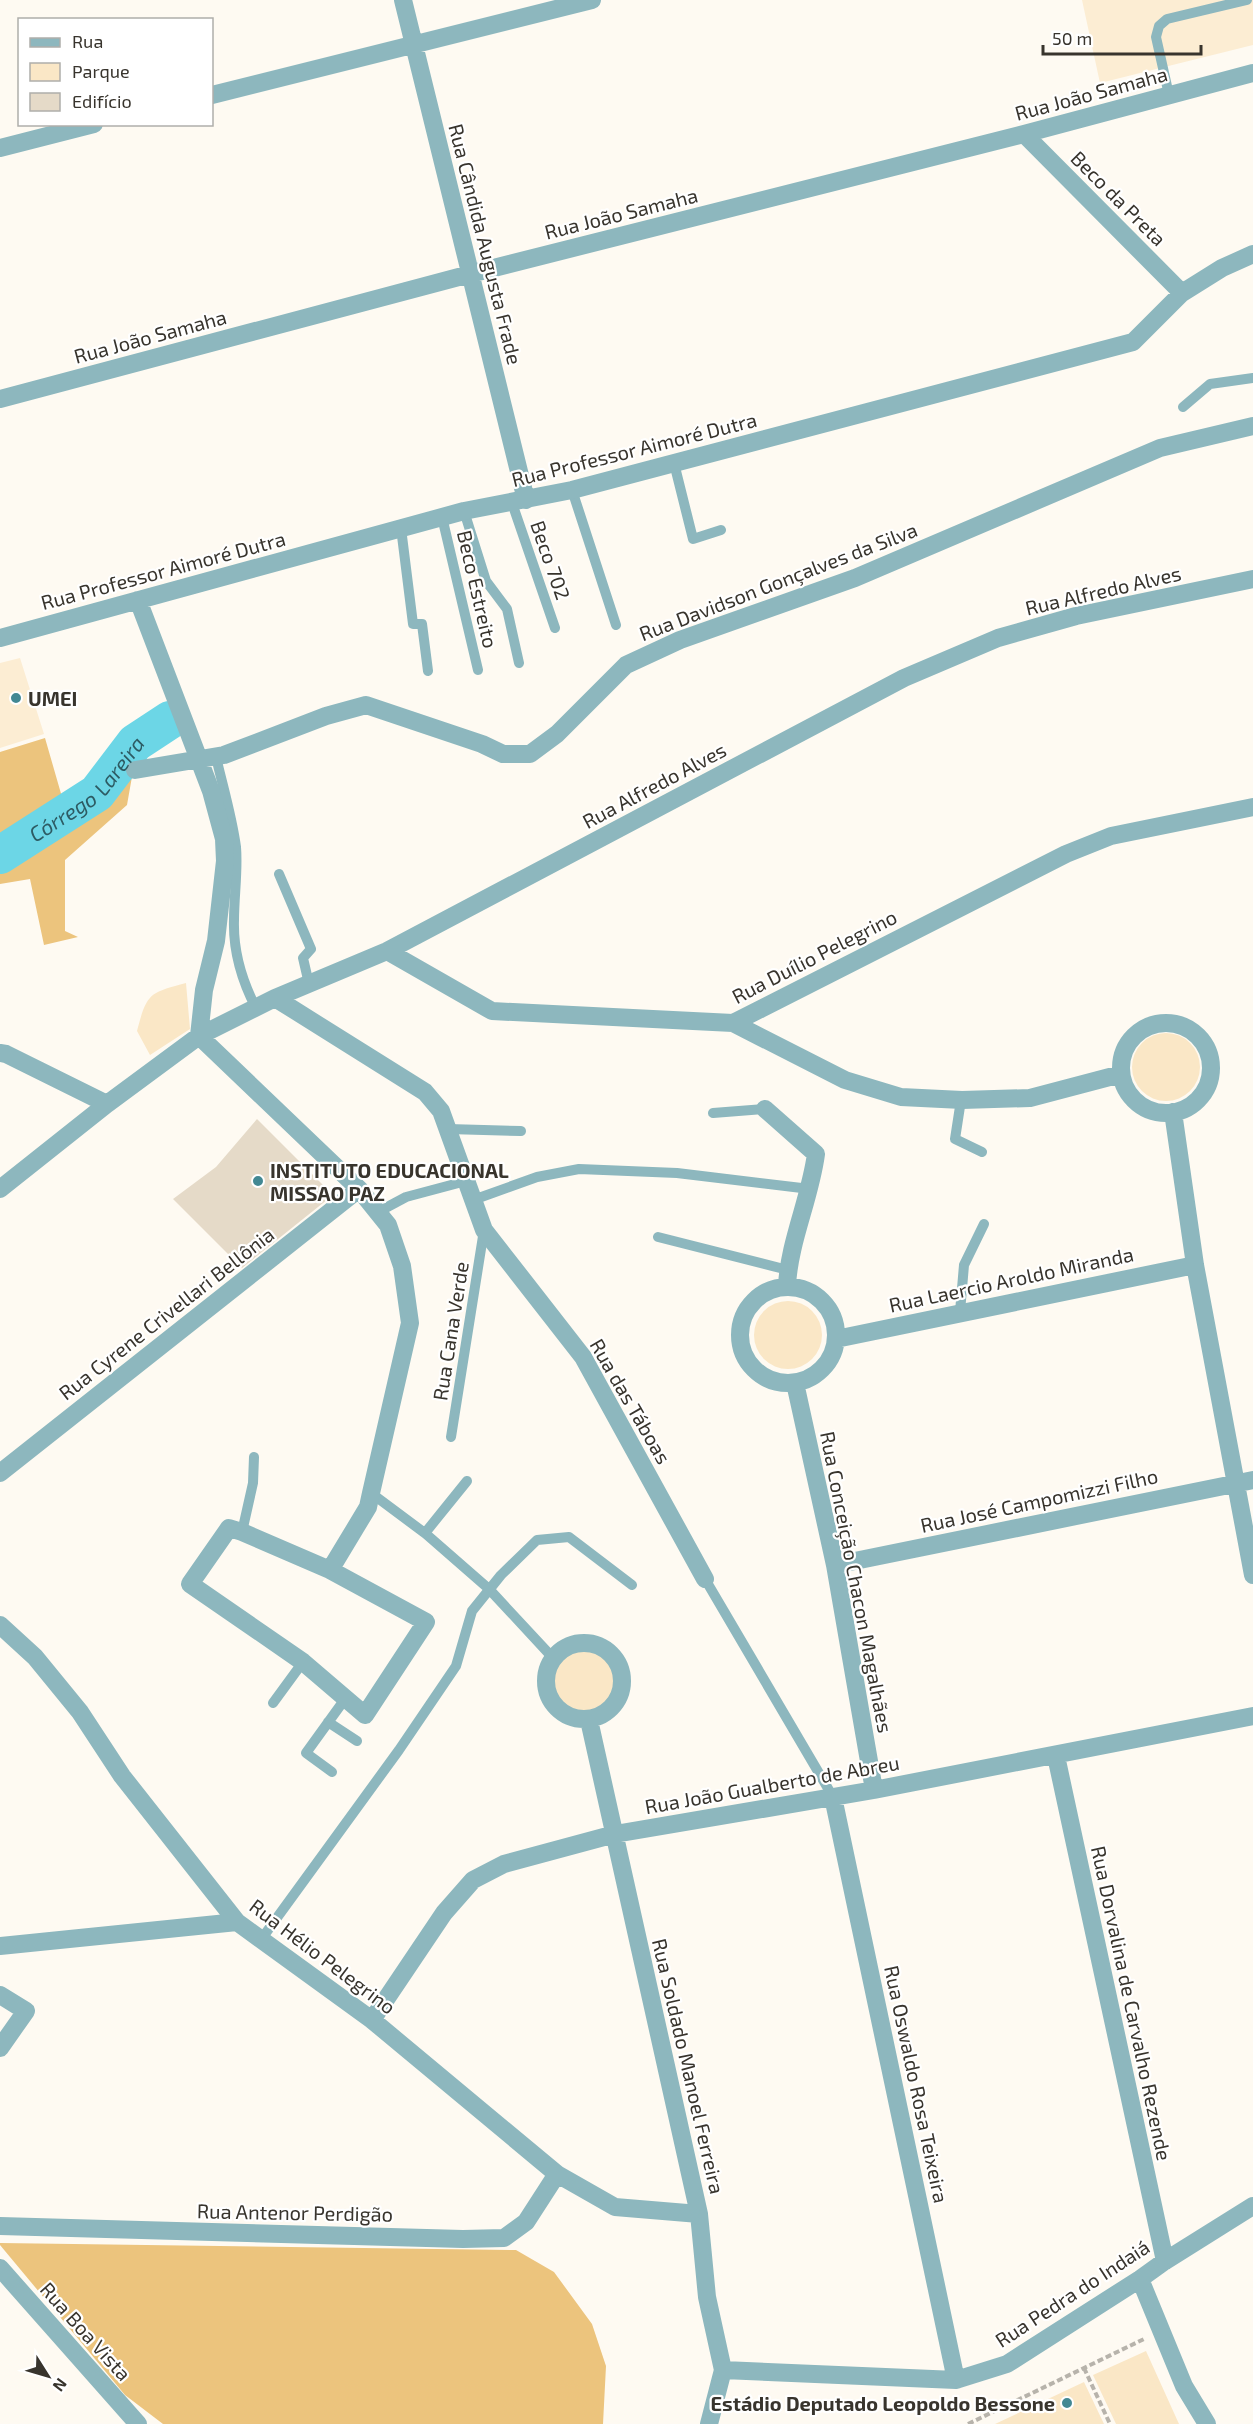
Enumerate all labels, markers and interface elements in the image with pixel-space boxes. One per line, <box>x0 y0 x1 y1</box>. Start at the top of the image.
legend <box>18 18 213 126</box>
scale bar <box>1043 18 1200 56</box>
text: 50 m <box>1052 27 1092 49</box>
text: Rua <box>72 30 103 52</box>
text: Parque <box>72 60 130 82</box>
street label: Rua João Samaha <box>1012 61 1170 125</box>
text: Edifício <box>72 90 132 112</box>
street label: Rua Cândida Augusta Frade <box>444 121 528 367</box>
street label: Beco da Preta <box>1067 146 1171 250</box>
street label: Rua João Samaha <box>542 182 700 244</box>
street label: Rua João Samaha <box>71 304 229 368</box>
street label: Rua Professor Aimoré Dutra <box>509 407 759 491</box>
street label: Beco 702 <box>526 517 576 603</box>
street label: Rua Davidson Gonçalves da Silva <box>636 517 921 646</box>
street label: Rua Professor Aimoré Dutra <box>38 526 288 614</box>
street label: Beco Estreito <box>453 528 503 650</box>
street label: Rua Alfredo Alves <box>1023 560 1183 620</box>
place label: UMEI <box>28 686 77 710</box>
marker: UMEI <box>9 691 23 705</box>
water label: Córrego Lareira <box>24 731 149 846</box>
street label: Rua Alfredo Alves <box>578 737 730 833</box>
street label: Rua Duílio Pelegrino <box>728 904 900 1008</box>
place label: INSTITUTO EDUCACIONAL MISSAO PAZ <box>270 1158 509 1205</box>
marker: INSTITUTO EDUCACIONAL MISSAO PAZ <box>251 1174 265 1188</box>
street label: Rua Cyrene Crivellari Bellônia <box>54 1222 278 1404</box>
street label: Rua Laercio Aroldo Miranda <box>887 1241 1135 1317</box>
street label: Rua Cana Verde <box>427 1260 473 1402</box>
street label: Rua das Táboas <box>586 1334 676 1468</box>
street label: Rua Conceição Chacon Magalhães <box>815 1429 898 1735</box>
street label: Rua José Campomizzi Filho <box>918 1463 1160 1537</box>
street label: Rua João Gualberto de Abreu <box>643 1750 901 1818</box>
street label: Rua Dorvalina de Carvalho Rezende <box>1087 1844 1177 2162</box>
street label: Rua Hélio Pelegrino <box>245 1893 401 2019</box>
street label: Rua Soldado Manoel Ferreira <box>648 1936 730 2196</box>
street label: Rua Oswaldo Rosa Teixeira <box>880 1963 954 2205</box>
street label: Rua Antenor Perdigão <box>197 2198 393 2226</box>
street label: Rua Pedra do Indaiá <box>990 2234 1154 2352</box>
street label: Rua Boa Vista <box>36 2277 136 2385</box>
north arrow <box>18 2346 78 2406</box>
text: N <box>49 2375 71 2396</box>
place label: Estádio Deputado Leopoldo Bessone <box>711 2391 1055 2415</box>
marker: Estádio Deputado Leopoldo Bessone <box>1060 2396 1074 2410</box>

